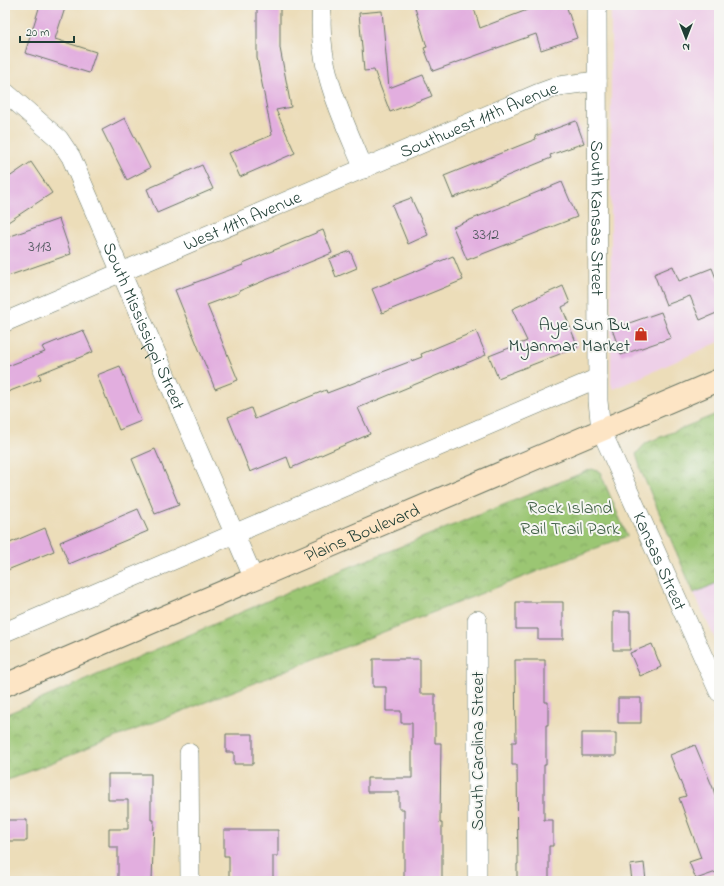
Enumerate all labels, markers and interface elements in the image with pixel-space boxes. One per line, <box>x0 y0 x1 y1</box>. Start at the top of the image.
scale bar <box>20 18 74 44</box>
north arrow <box>666 18 706 58</box>
text: 20 m <box>26 24 49 42</box>
text: N <box>682 39 690 55</box>
street label: Southwest 11th Avenue <box>396 76 563 166</box>
street label: South Kansas Street <box>582 140 609 296</box>
street label: West 11th Avenue <box>180 185 307 259</box>
house number: 3312 <box>473 223 499 247</box>
house number: 3113 <box>28 235 52 259</box>
street label: South Mississippi Street <box>94 238 190 414</box>
place label: Aye Sun Bu Myanmar Market <box>508 313 630 360</box>
shop icon: Aye Sun Bu Myanmar Market <box>633 326 649 342</box>
park label: Rock Island Rail Trail Park <box>520 496 620 543</box>
street label: Plains Boulevard <box>301 498 424 571</box>
street label: Kansas Street <box>625 509 692 615</box>
street label: South Carolina Street <box>466 672 492 830</box>

